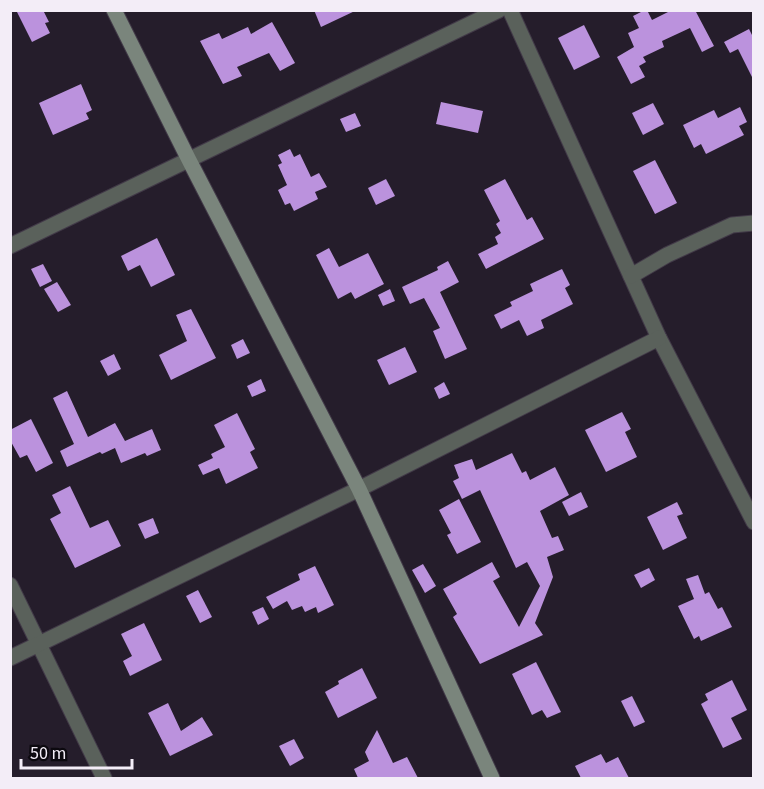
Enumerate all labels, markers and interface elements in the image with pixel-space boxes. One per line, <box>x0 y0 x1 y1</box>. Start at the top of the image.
scale bar <box>21 732 132 770</box>
text: 50 m <box>30 741 66 766</box>

